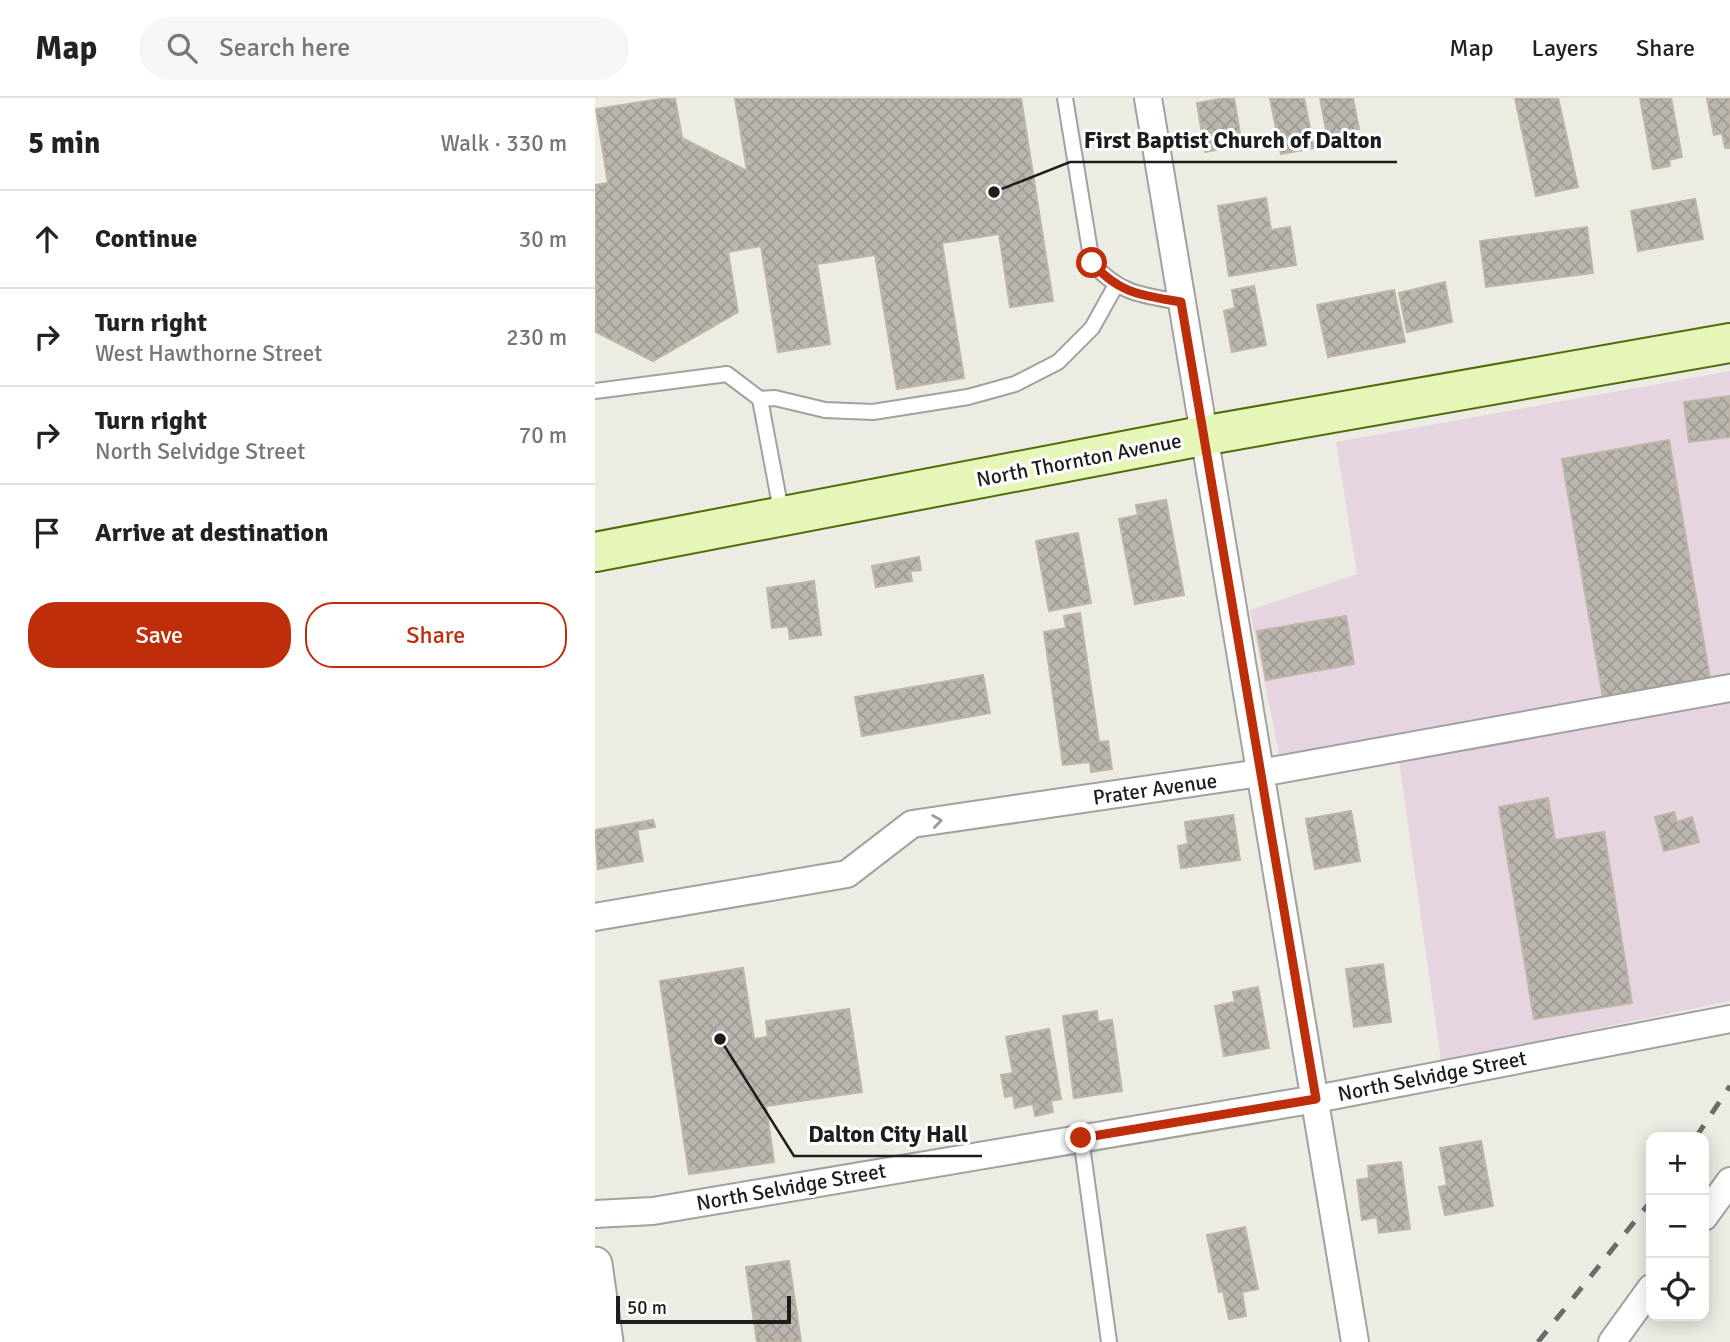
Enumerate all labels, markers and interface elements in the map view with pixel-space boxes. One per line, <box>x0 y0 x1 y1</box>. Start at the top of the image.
search box <box>139 17 629 80</box>
text: Map <box>35 28 97 69</box>
icon: search <box>163 29 201 67</box>
text: Search here <box>219 32 350 64</box>
text: Map <box>1449 33 1494 63</box>
text: Layers <box>1532 33 1598 63</box>
text: Share <box>1636 33 1695 63</box>
callout: First Baptist Church of Dalton <box>1070 118 1397 162</box>
text: 5 min <box>28 125 100 162</box>
text: First Baptist Church of Dalton <box>1084 126 1382 155</box>
text: Walk · 330 m <box>441 129 567 158</box>
icon: ahead <box>28 220 66 258</box>
text: Continue <box>95 223 197 255</box>
text: 30 m <box>519 225 567 254</box>
route start <box>1076 247 1107 278</box>
text: Turn right <box>95 307 207 339</box>
icon: right <box>28 318 66 356</box>
text: 230 m <box>506 323 567 352</box>
text: West Hawthorne Street <box>95 339 322 368</box>
text: Turn right <box>95 405 207 437</box>
icon: right <box>28 416 66 454</box>
text: 70 m <box>519 421 567 450</box>
street label: North Thornton Avenue <box>974 427 1184 493</box>
text: North Selvidge Street <box>95 437 305 466</box>
icon: arrive <box>28 514 66 552</box>
text: Arrive at destination <box>95 517 328 549</box>
button: Save <box>28 602 291 668</box>
button: Share <box>305 602 567 668</box>
street label: Prater Avenue <box>1091 767 1219 811</box>
one-way arrow <box>931 813 943 828</box>
street label: North Selvidge Street <box>1335 1045 1529 1107</box>
callout: Dalton City Hall <box>794 1112 982 1156</box>
text: Dalton City Hall <box>808 1120 968 1149</box>
route end <box>1065 1122 1096 1153</box>
map controls <box>1646 1132 1709 1321</box>
button: + <box>1646 1132 1709 1195</box>
street label: North Selvidge Street <box>694 1158 888 1216</box>
button: − <box>1646 1195 1709 1258</box>
button: locate <box>1646 1258 1709 1321</box>
scale bar <box>616 1293 791 1325</box>
text: 50 m <box>627 1296 667 1320</box>

